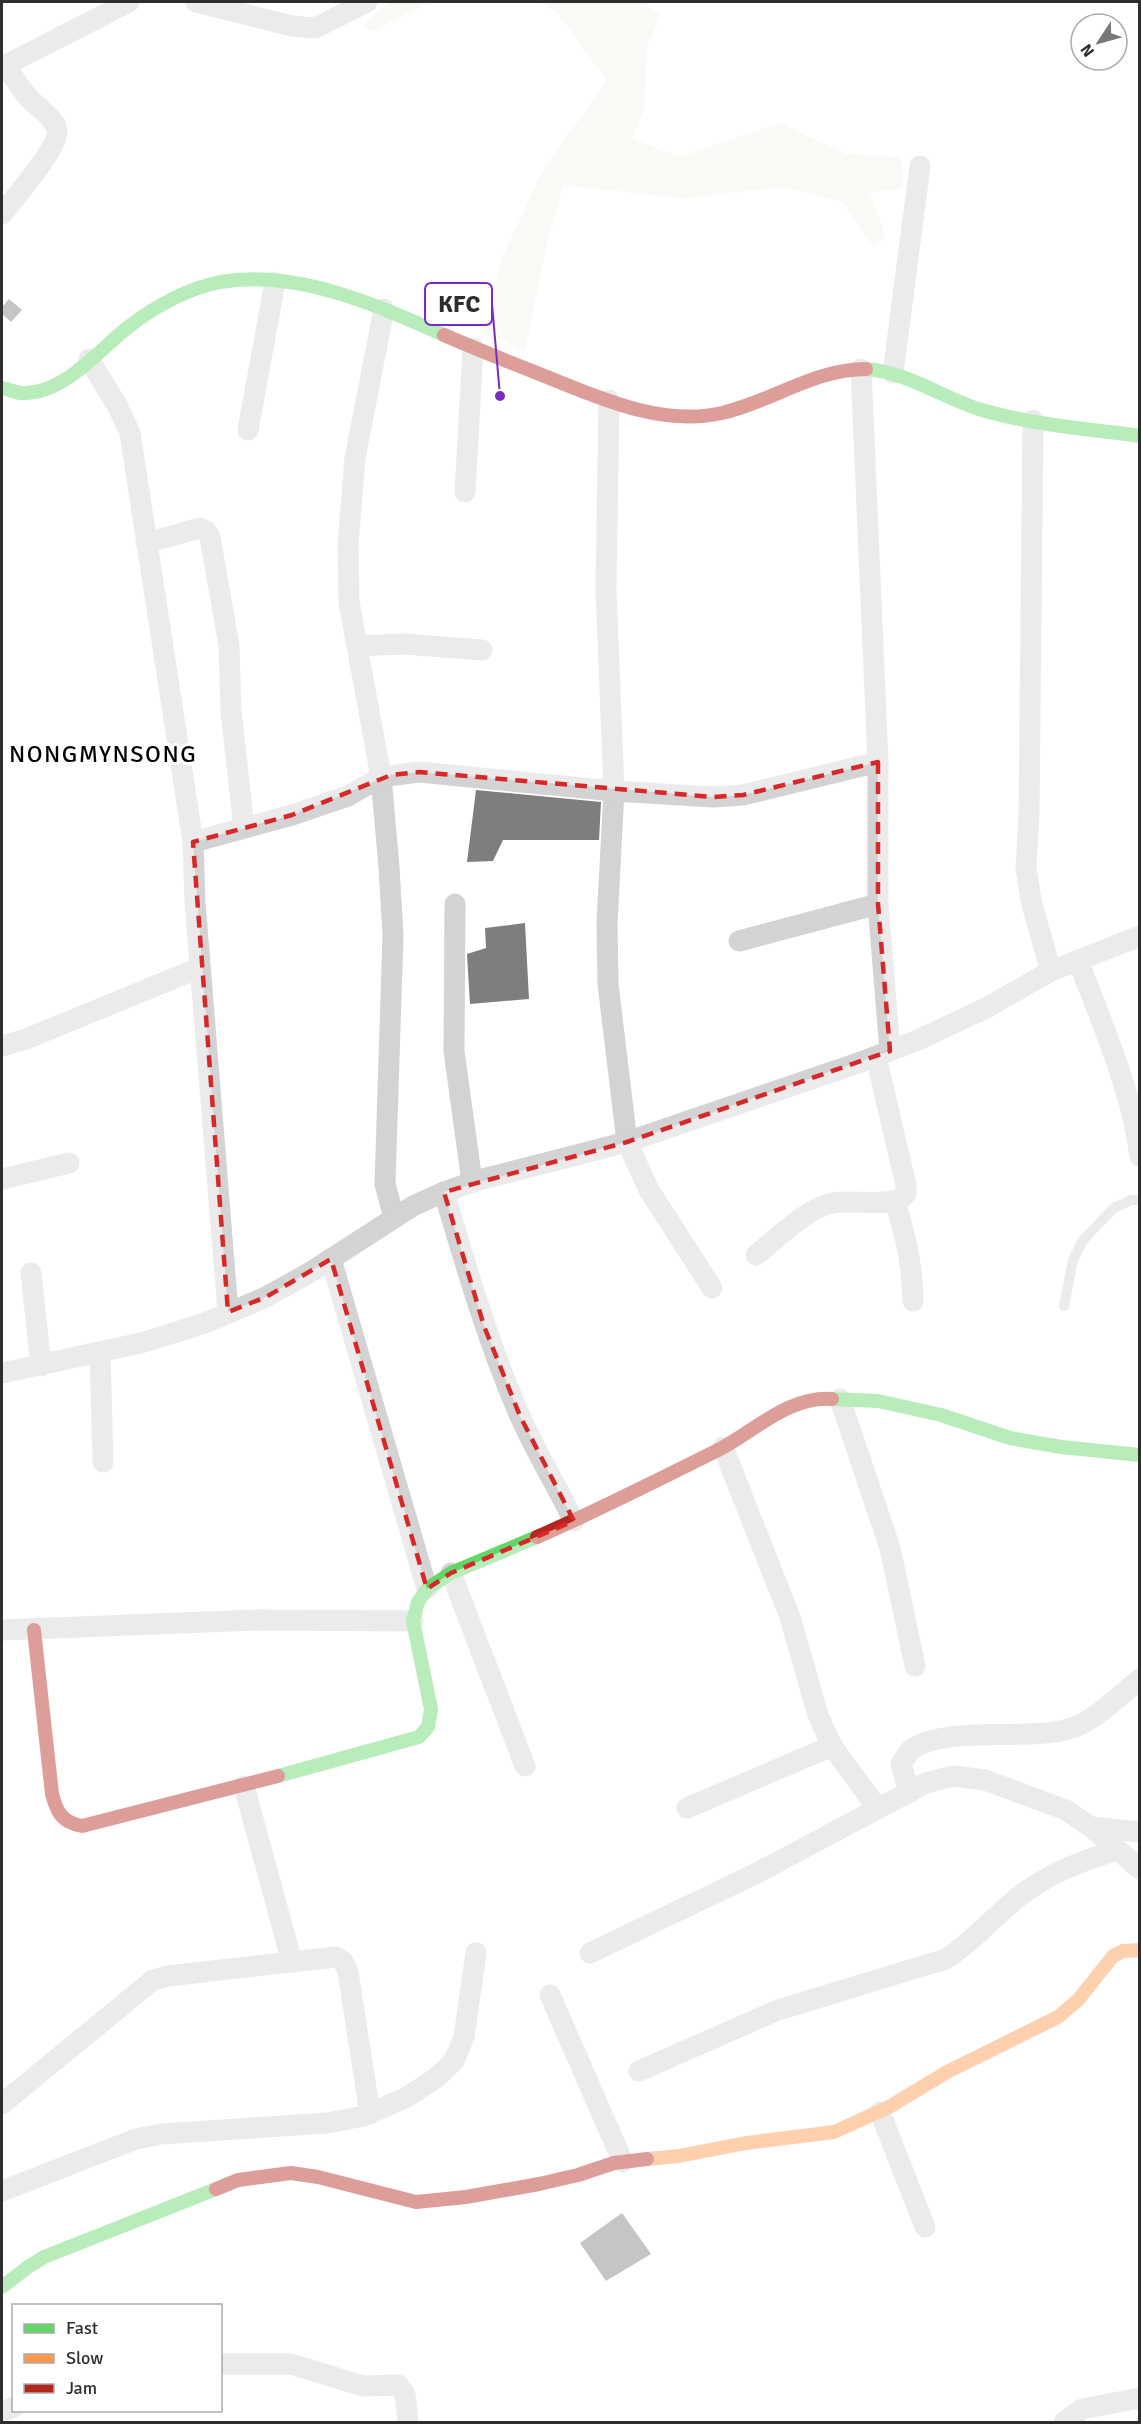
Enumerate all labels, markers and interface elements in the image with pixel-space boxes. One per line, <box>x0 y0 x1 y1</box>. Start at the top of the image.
north arrow <box>1069 12 1129 72</box>
text: N <box>1076 40 1099 61</box>
callout: KFC <box>425 283 492 325</box>
text: KFC <box>438 289 480 319</box>
district label: NONGMYNSONG <box>9 739 197 769</box>
legend <box>12 2304 222 2412</box>
text: Fast <box>66 2317 98 2339</box>
text: Slow <box>66 2347 103 2369</box>
text: Jam <box>66 2377 97 2399</box>

